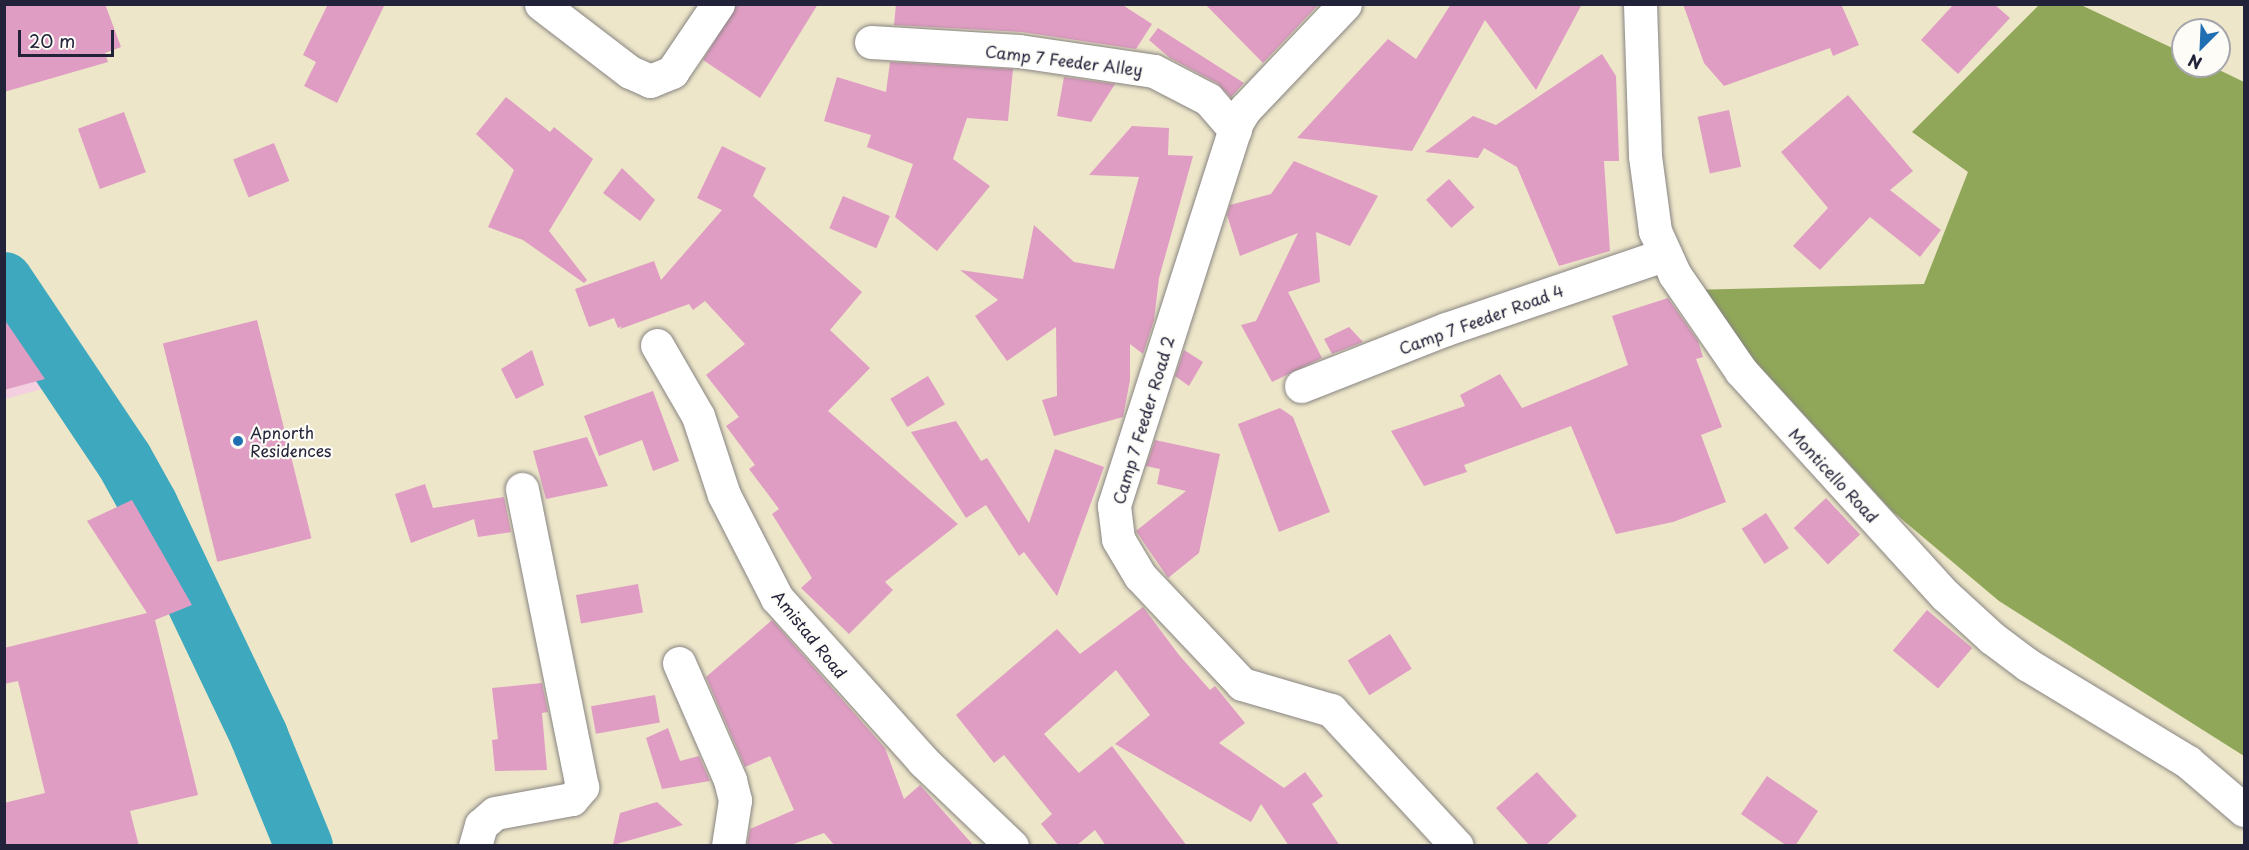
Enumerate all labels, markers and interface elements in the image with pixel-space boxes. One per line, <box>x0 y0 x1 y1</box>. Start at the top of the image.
scale bar <box>21 18 117 56</box>
north arrow <box>2171 18 2231 78</box>
text: 20 m <box>29 27 75 54</box>
street label: Camp 7 Feeder Alley <box>983 41 1145 79</box>
text: N <box>2184 49 2205 76</box>
street label: Camp 7 Feeder Road 4 <box>1395 280 1567 358</box>
street label: Camp 7 Feeder Road 2 <box>1108 333 1178 507</box>
place label: Apnorth Residences <box>250 422 331 460</box>
street label: Monticello Road <box>1785 424 1883 526</box>
marker: Apnorth Residences <box>231 434 245 448</box>
street label: Amistad Road <box>768 586 852 682</box>

